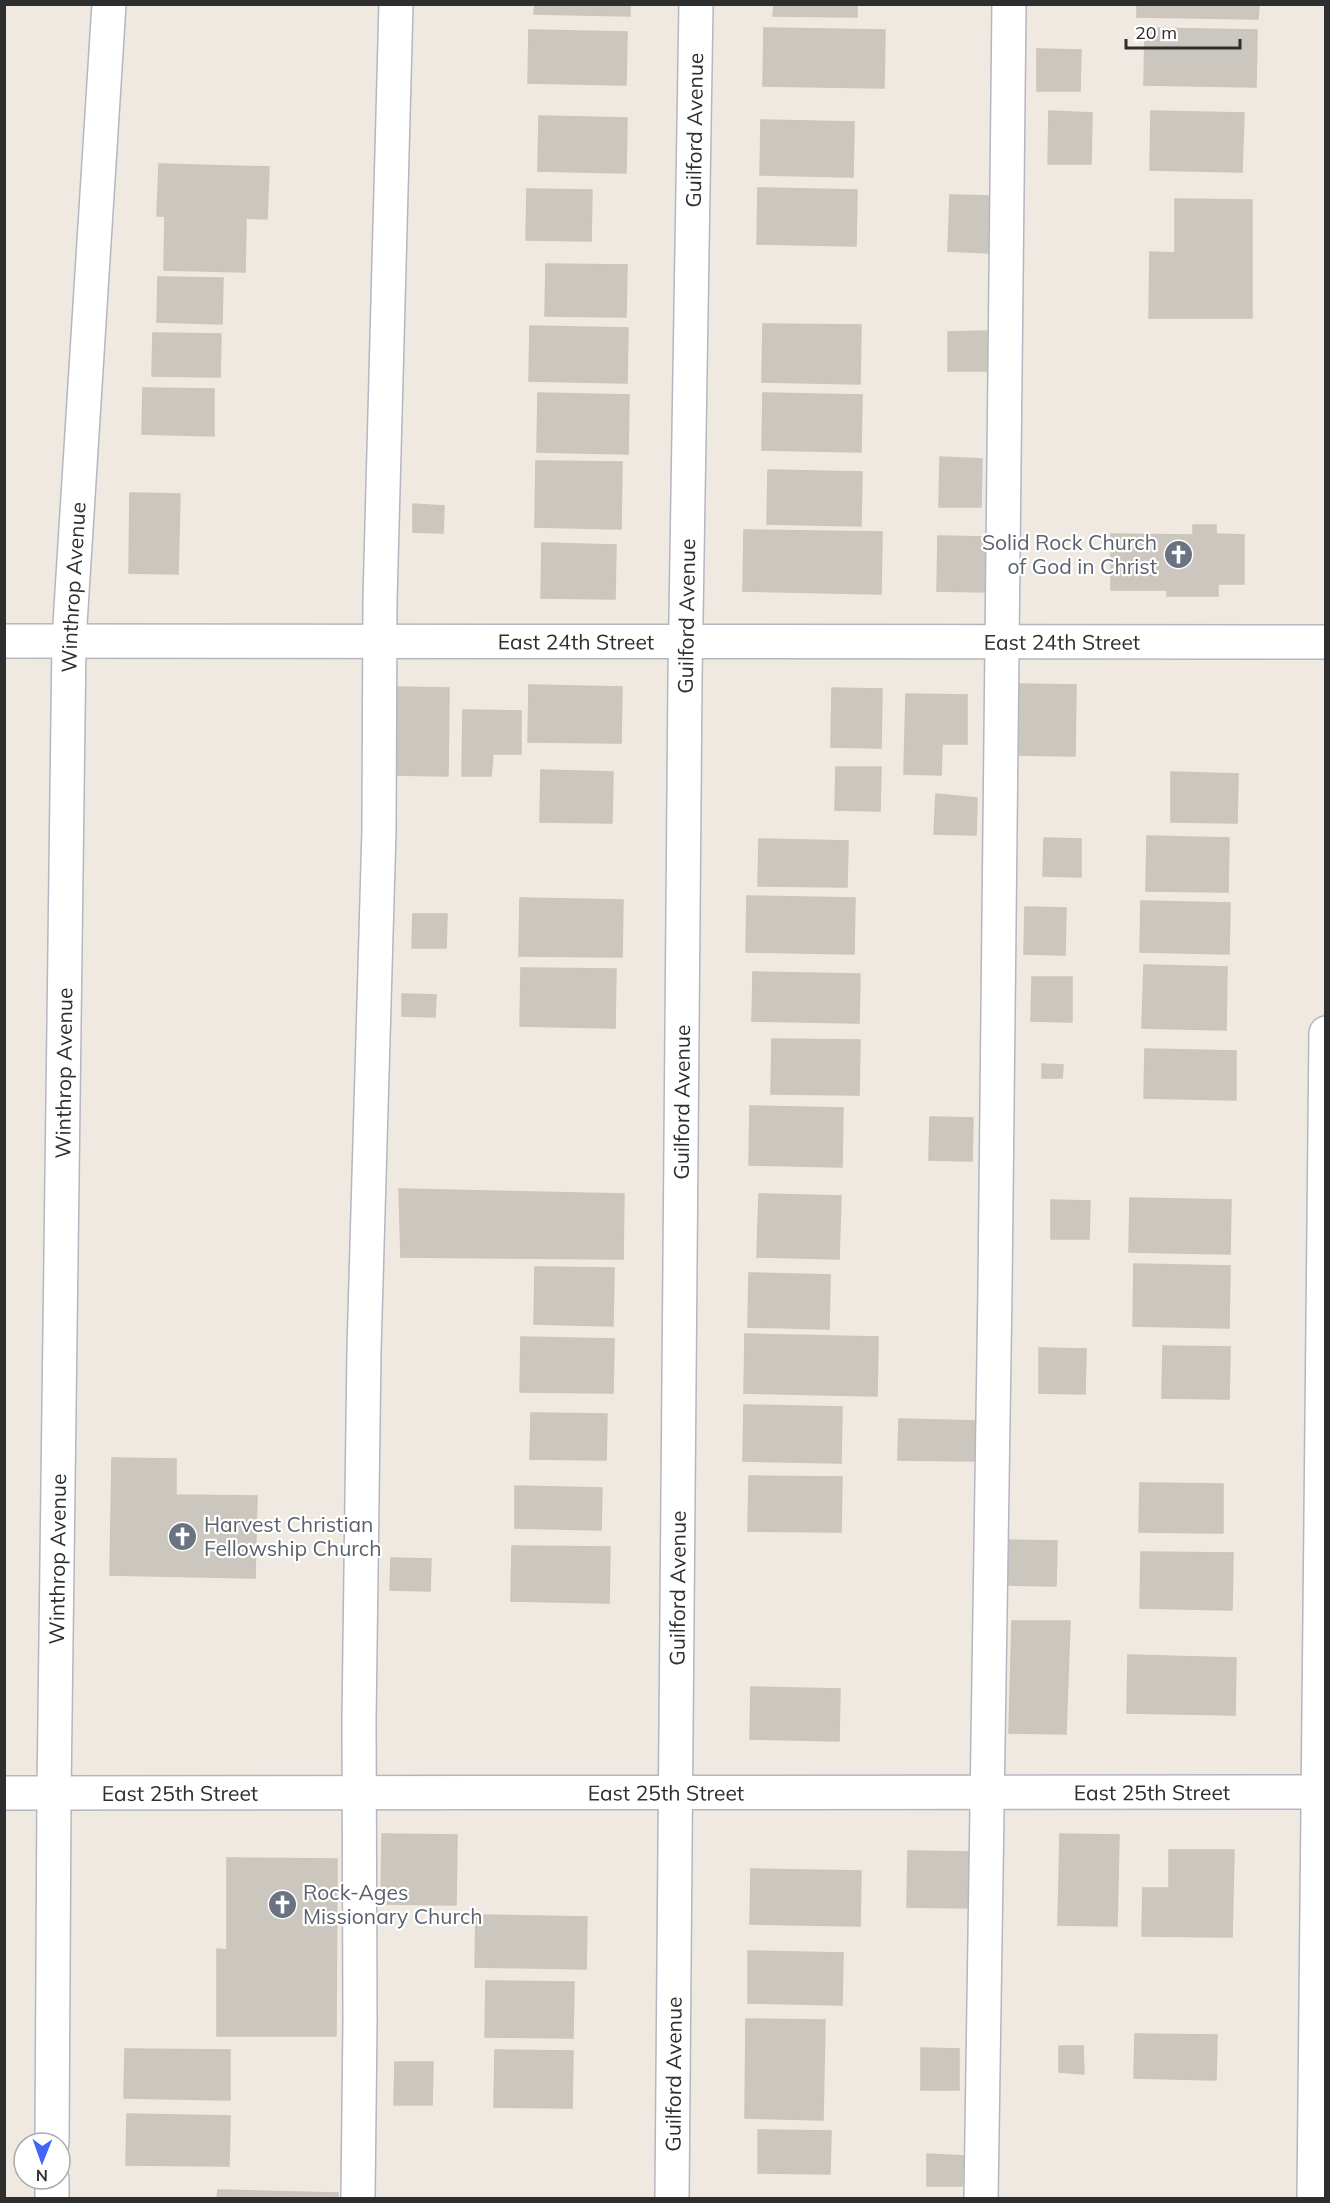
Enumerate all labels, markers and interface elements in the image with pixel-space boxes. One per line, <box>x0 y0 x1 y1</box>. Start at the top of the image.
scale bar <box>1126 12 1240 50</box>
text: 20 m <box>1135 21 1177 44</box>
street label: Guilford Avenue <box>680 52 708 208</box>
street label: Winthrop Avenue <box>56 501 91 673</box>
place label: Solid Rock Church of God in Christ <box>982 529 1157 579</box>
street label: Guilford Avenue <box>672 538 700 694</box>
church icon: Solid Rock Church of God in Christ <box>1162 538 1194 570</box>
street label: East 24th Street <box>498 628 654 654</box>
street label: East 24th Street <box>984 629 1140 655</box>
street label: Winthrop Avenue <box>49 987 77 1159</box>
street label: Guilford Avenue <box>668 1024 695 1180</box>
street label: Winthrop Avenue <box>43 1473 71 1645</box>
street label: Guilford Avenue <box>664 1510 691 1666</box>
place label: Harvest Christian Fellowship Church <box>204 1511 381 1561</box>
church icon: Harvest Christian Fellowship Church <box>167 1520 199 1552</box>
street label: East 25th Street <box>588 1779 744 1806</box>
street label: East 25th Street <box>1074 1779 1230 1805</box>
street label: East 25th Street <box>102 1780 258 1806</box>
place label: Rock-Ages Missionary Church <box>303 1879 483 1929</box>
church icon: Rock-Ages Missionary Church <box>266 1888 298 1920</box>
street label: Guilford Avenue <box>659 1996 687 2152</box>
north arrow <box>12 2131 72 2191</box>
text: N <box>36 2166 48 2186</box>

